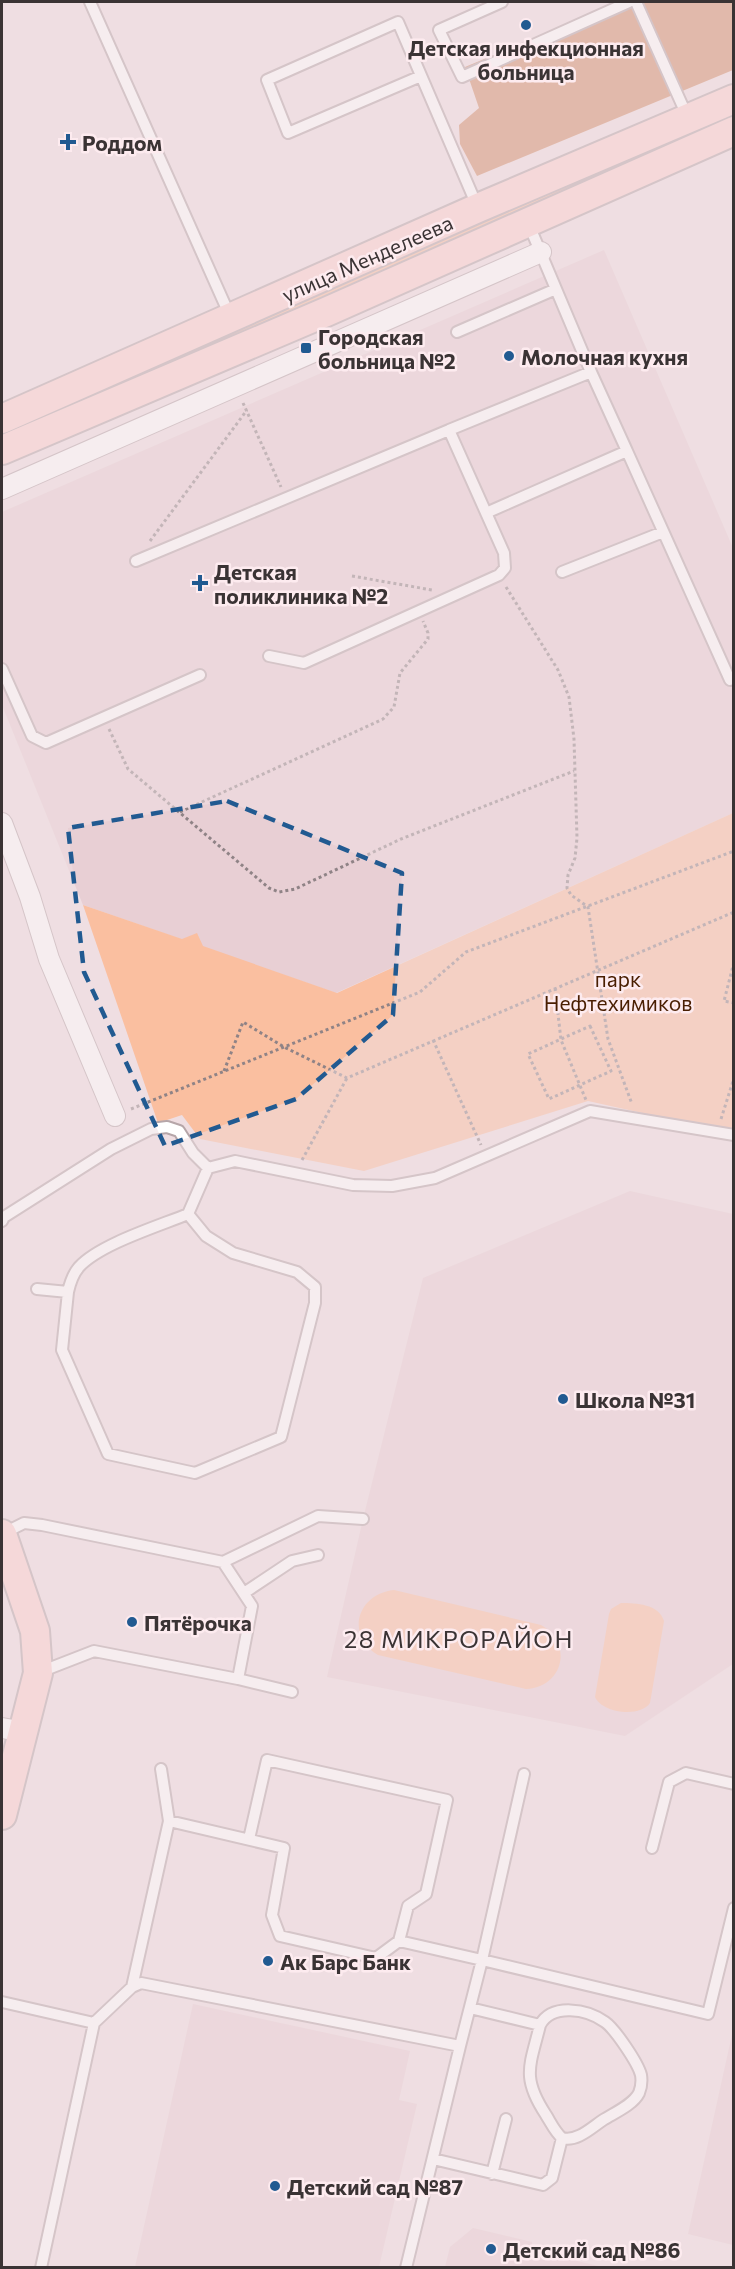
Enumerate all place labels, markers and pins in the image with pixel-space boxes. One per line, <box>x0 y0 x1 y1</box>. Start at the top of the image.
marker: Детская инфекционная больница <box>519 18 533 32</box>
place label: Детская инфекционная больница <box>408 35 644 84</box>
place label: Роддом <box>82 130 162 155</box>
marker: Роддом <box>59 133 77 151</box>
place label: Городская больница №2 <box>318 324 456 373</box>
marker: Городская больница №2 <box>299 341 313 355</box>
place label: Молочная кухня <box>521 344 688 369</box>
marker: Молочная кухня <box>502 349 516 363</box>
place label: Детская поликлиника №2 <box>214 559 388 608</box>
marker: Детская поликлиника №2 <box>191 574 209 592</box>
place label: Школа №31 <box>575 1387 695 1412</box>
marker: Школа №31 <box>556 1392 570 1406</box>
place label: Пятёрочка <box>144 1610 252 1635</box>
marker: Пятёрочка <box>125 1615 139 1629</box>
place label: Ак Барс Банк <box>280 1949 411 1974</box>
marker: Ак Барс Банк <box>261 1954 275 1968</box>
place label: Детский сад №87 <box>287 2174 463 2199</box>
marker: Детский сад №87 <box>268 2179 282 2193</box>
place label: Детский сад №86 <box>503 2237 681 2262</box>
marker: Детский сад №86 <box>484 2242 498 2256</box>

